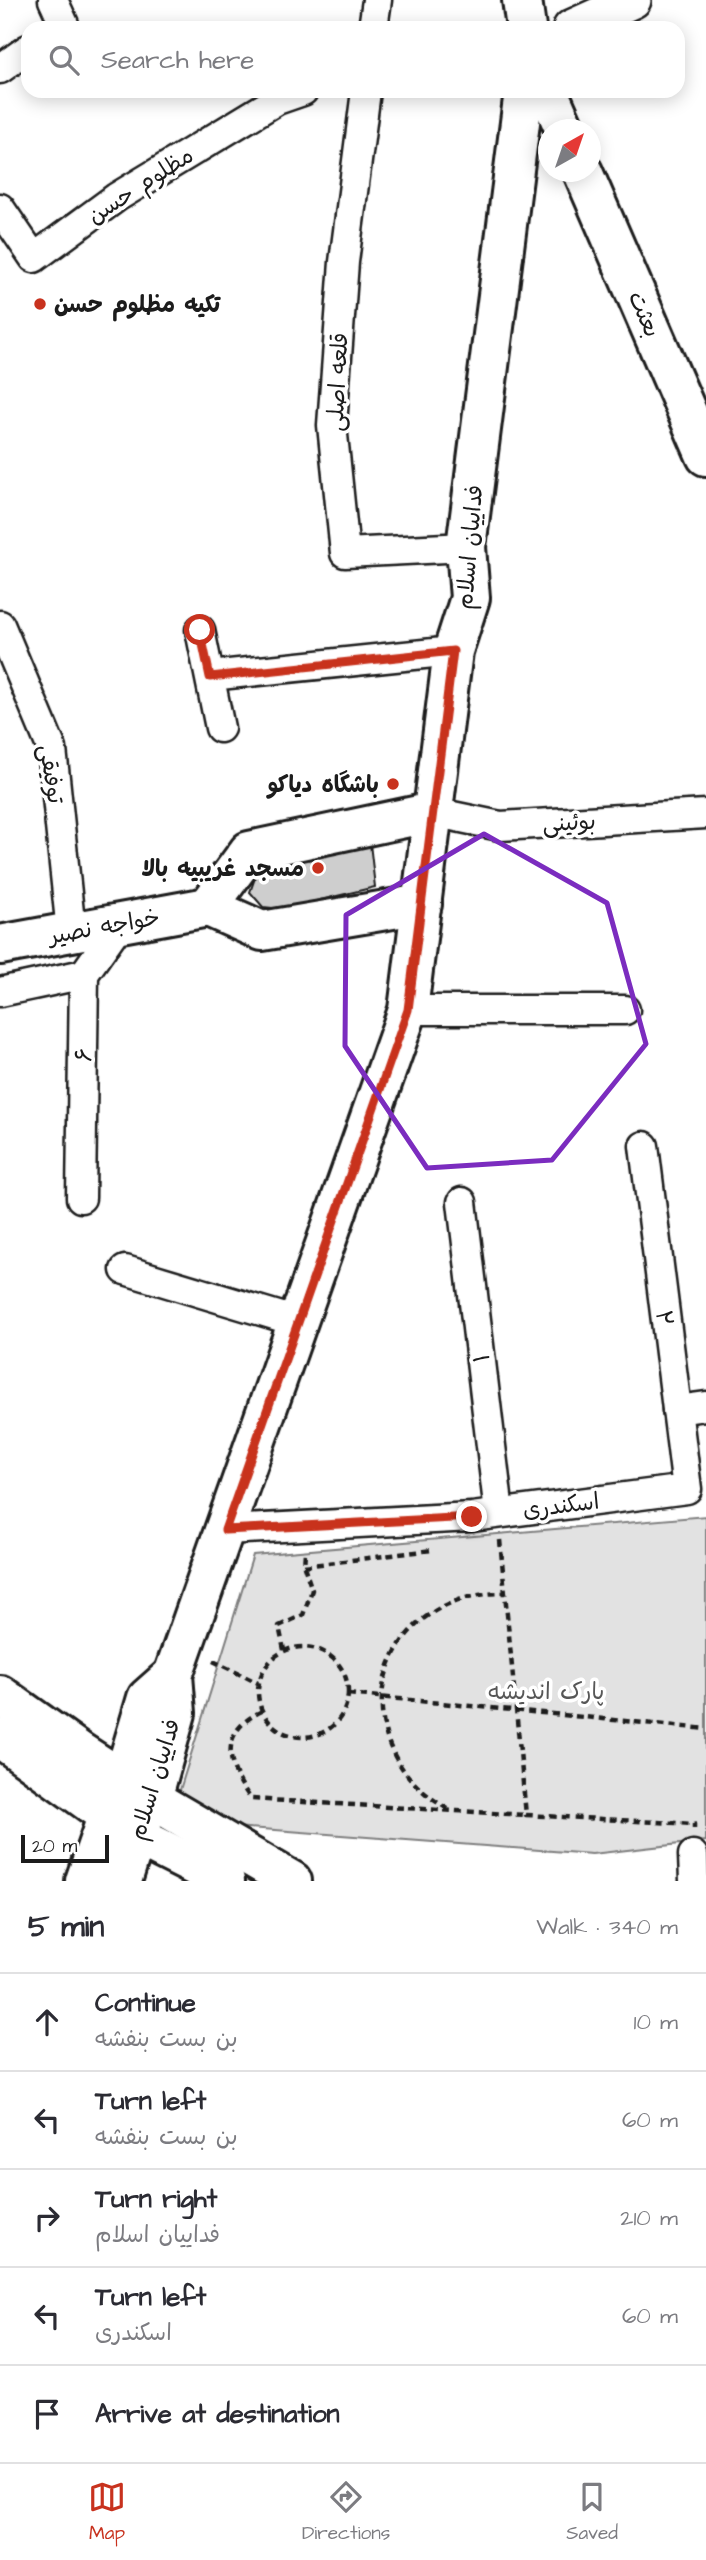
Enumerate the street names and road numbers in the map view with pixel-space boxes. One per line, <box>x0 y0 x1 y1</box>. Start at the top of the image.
street label: مظلوم حسن <box>81 140 200 233</box>
street label: بعثت <box>620 286 668 343</box>
street label: قلعه اصلی <box>319 332 357 432</box>
street label: فداییان اسلام <box>449 483 492 611</box>
street label: توفیقی <box>31 742 72 806</box>
street label: بوئینی <box>541 806 597 840</box>
street label: خواجه نصیر <box>44 901 162 953</box>
street label: ۶ <box>68 1048 100 1062</box>
street label: ۲ <box>647 1308 681 1328</box>
street label: ۱ <box>466 1352 498 1364</box>
street label: اسکندری <box>521 1485 601 1527</box>
street label: فداییان اسلام <box>121 1715 189 1844</box>

